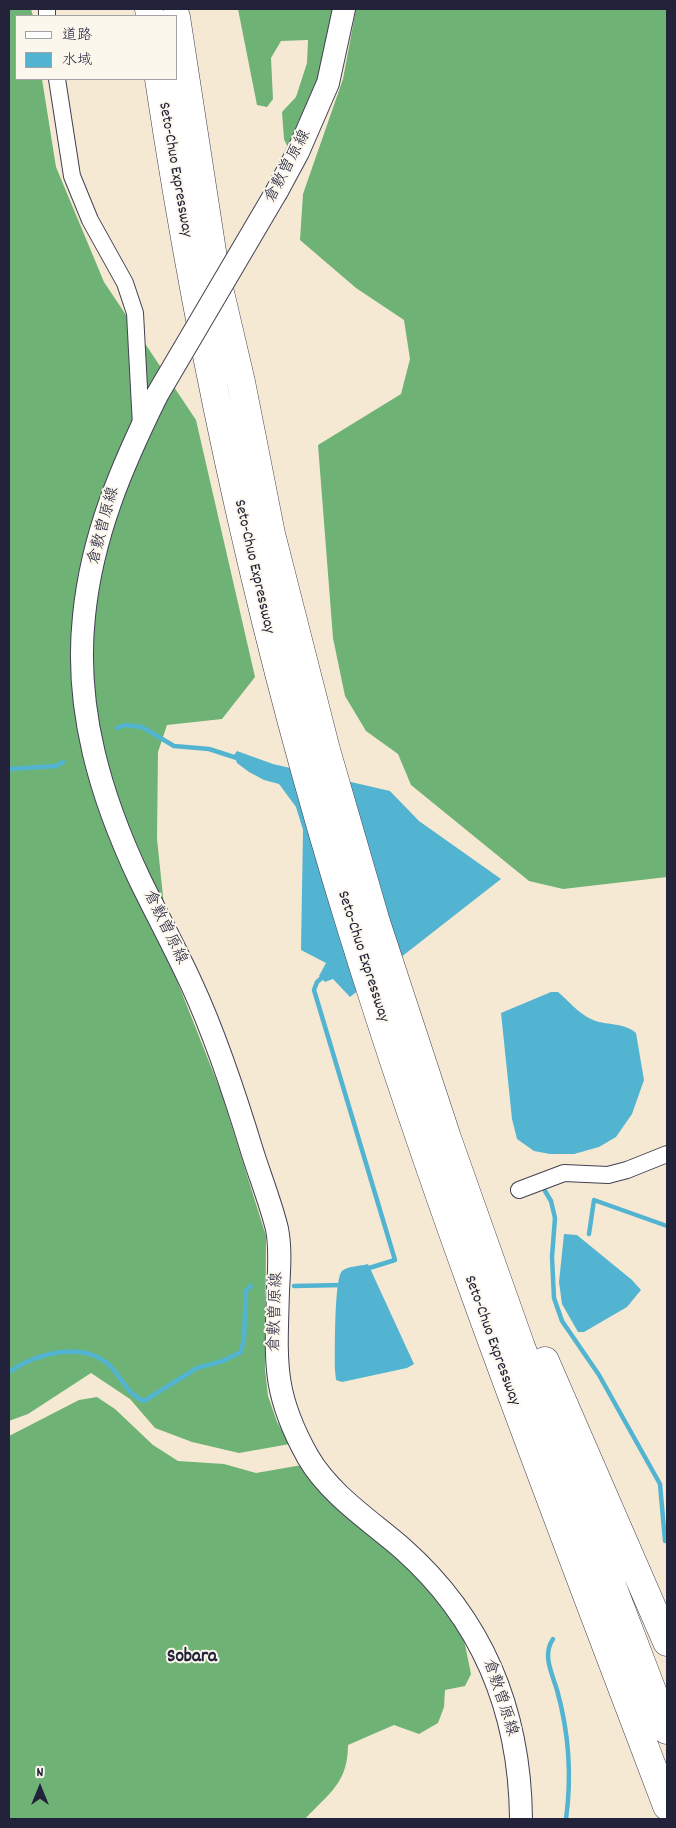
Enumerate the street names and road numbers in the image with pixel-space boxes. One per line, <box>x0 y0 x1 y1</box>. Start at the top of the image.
street label: Seto-Chuo Expressway <box>153 101 195 239</box>
street label: 倉敷曽原線 <box>262 127 316 207</box>
street label: 倉敷曽原線 <box>85 485 125 567</box>
street label: Seto-Chuo Expressway <box>228 498 278 636</box>
street label: 倉敷曽原線 <box>138 888 190 968</box>
street label: Seto-Chuo Expressway <box>332 889 392 1025</box>
street label: 倉敷曽原線 <box>266 1272 288 1352</box>
street label: Seto-Chuo Expressway <box>459 1273 523 1409</box>
street label: 倉敷曽原線 <box>478 1657 520 1739</box>

